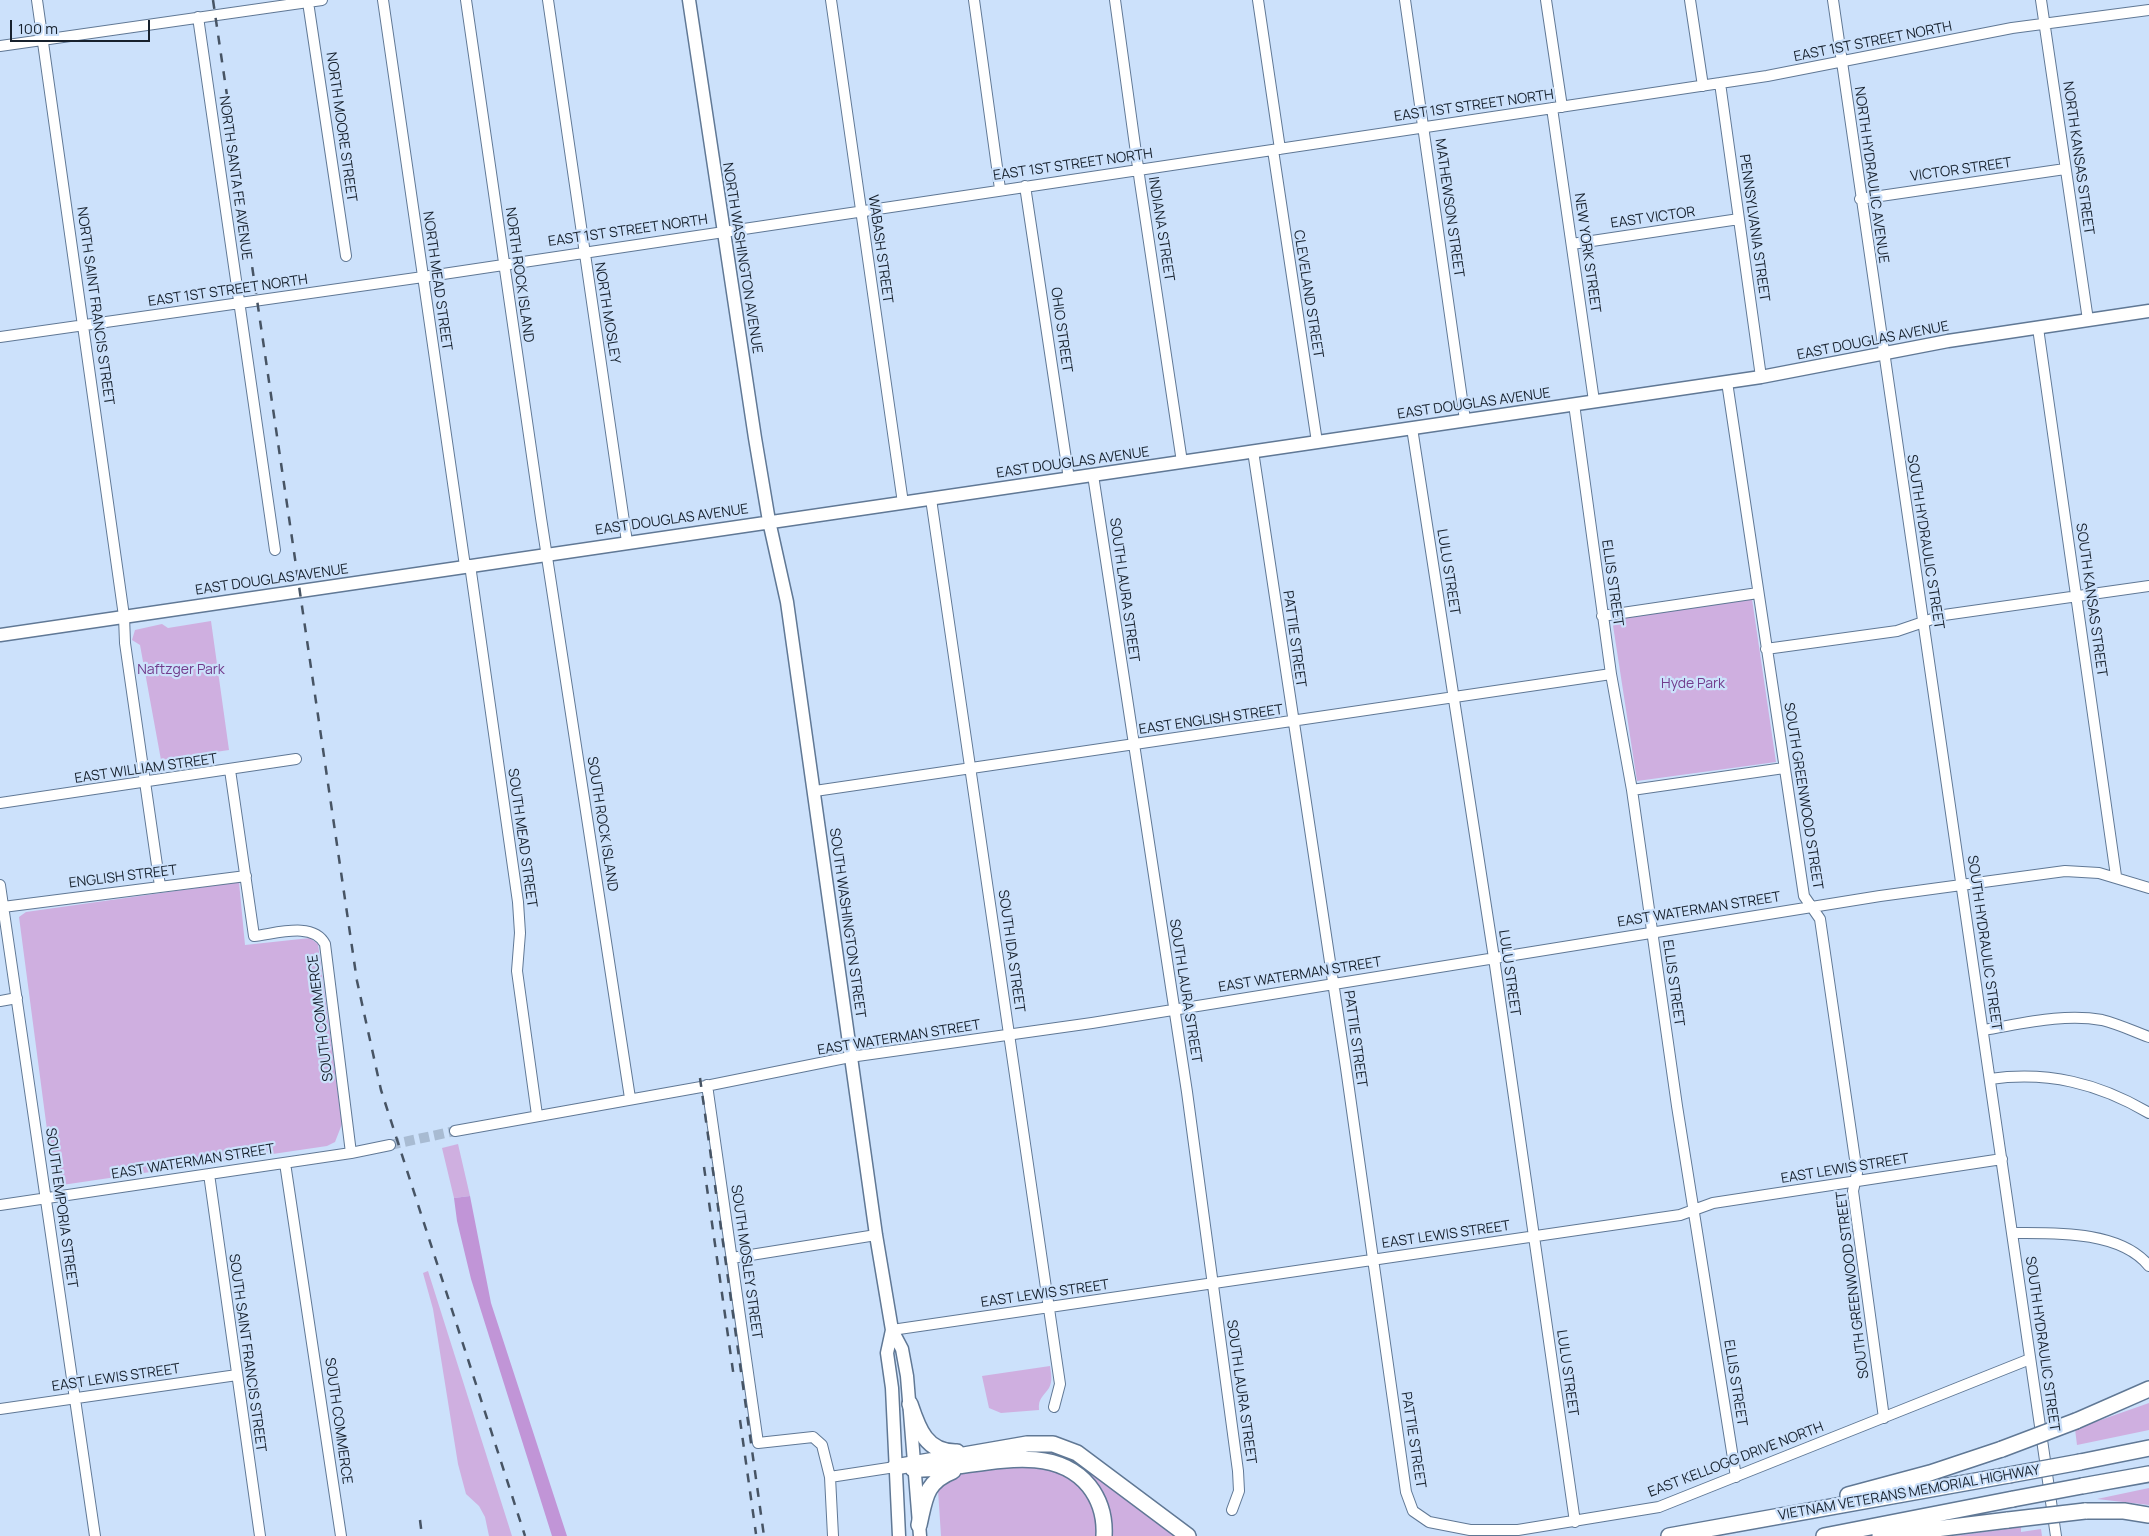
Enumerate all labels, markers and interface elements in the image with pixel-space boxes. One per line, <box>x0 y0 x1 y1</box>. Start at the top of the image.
scale bar <box>12 10 152 42</box>
text: 100 m <box>18 18 58 39</box>
street label: EAST 1ST STREET NORTH <box>1792 18 1954 66</box>
street label: NORTH MOORE STREET <box>322 51 360 203</box>
street label: NORTH KANSAS STREET <box>2059 80 2097 236</box>
street label: EAST 1ST STREET NORTH <box>1393 86 1555 126</box>
street label: NORTH HYDRAULIC AVENUE <box>1850 86 1892 264</box>
street label: NORTH SANTA FE AVENUE <box>215 95 255 261</box>
street label: MATHEWSON STREET <box>1431 138 1467 278</box>
street label: EAST 1ST STREET NORTH <box>992 145 1154 185</box>
street label: PENNSYLVANIA STREET <box>1735 153 1773 303</box>
street label: VICTOR STREET <box>1909 155 2013 185</box>
street label: NORTH WASHINGTON AVENUE <box>719 161 765 355</box>
street label: INDIANA STREET <box>1144 175 1178 283</box>
street label: NEW YORK STREET <box>1570 192 1604 314</box>
street label: WABASH STREET <box>864 194 896 304</box>
street label: EAST VICTOR <box>1610 204 1696 232</box>
street label: NORTH SAINT FRANCIS STREET <box>73 206 117 406</box>
street label: NORTH ROCK ISLAND <box>501 206 537 344</box>
street label: NORTH MEAD STREET <box>419 210 455 352</box>
street label: EAST 1ST STREET NORTH <box>547 211 709 251</box>
street label: CLEVELAND STREET <box>1290 229 1326 359</box>
street label: NORTH MOSLEY <box>591 261 623 365</box>
street label: EAST 1ST STREET NORTH <box>147 271 309 311</box>
street label: OHIO STREET <box>1047 286 1075 374</box>
street label: EAST DOUGLAS AVENUE <box>1796 318 1950 364</box>
street label: EAST DOUGLAS AVENUE <box>1396 385 1552 423</box>
street label: EAST DOUGLAS AVENUE <box>995 444 1151 482</box>
street label: SOUTH HYDRAULIC STREET <box>1903 453 1947 631</box>
street label: EAST DOUGLAS AVENUE <box>594 501 750 539</box>
street label: SOUTH LAURA STREET <box>1106 517 1142 663</box>
street label: SOUTH KANSAS STREET <box>2072 522 2110 678</box>
street label: LULU STREET <box>1433 528 1463 616</box>
street label: ELLIS STREET <box>1598 539 1626 627</box>
street label: EAST DOUGLAS AVENUE <box>194 561 350 599</box>
street label: PATTIE STREET <box>1279 590 1309 688</box>
park label: Naftzger Park <box>137 662 225 678</box>
park label: Hyde Park <box>1661 676 1725 692</box>
street label: SOUTH GREENWOOD STREET <box>1780 701 1826 891</box>
street label: EAST ENGLISH STREET <box>1138 702 1284 738</box>
street label: EAST WILLIAM STREET <box>74 751 218 787</box>
street label: SOUTH ROCK ISLAND <box>583 755 621 893</box>
street label: SOUTH MEAD STREET <box>504 767 540 909</box>
street label: SOUTH WASHINGTON STREET <box>825 827 869 1019</box>
street label: SOUTH HYDRAULIC STREET <box>1963 854 2005 1032</box>
street label: ENGLISH STREET <box>68 862 178 892</box>
street label: SOUTH IDA STREET <box>994 889 1028 1013</box>
street label: EAST WATERMAN STREET <box>1616 889 1782 931</box>
street label: SOUTH LAURA STREET <box>1165 918 1205 1064</box>
street label: LULU STREET <box>1495 929 1523 1017</box>
street label: ELLIS STREET <box>1659 939 1687 1027</box>
street label: SOUTH COMMERCE <box>305 954 337 1082</box>
street label: EAST WATERMAN STREET <box>1217 954 1383 996</box>
street label: PATTIE STREET <box>1340 990 1370 1088</box>
street label: EAST WATERMAN STREET <box>816 1017 982 1059</box>
street label: SOUTH EMPORIA STREET <box>41 1127 81 1289</box>
street label: EAST WATERMAN STREET <box>110 1141 276 1183</box>
street label: EAST LEWIS STREET <box>1780 1151 1910 1187</box>
street label: SOUTH MOSLEY STREET <box>727 1184 765 1340</box>
street label: SOUTH GREENWOOD STREET <box>1833 1190 1873 1380</box>
street label: EAST LEWIS STREET <box>1381 1218 1511 1252</box>
street label: SOUTH SAINT FRANCIS STREET <box>225 1253 269 1453</box>
street label: SOUTH HYDRAULIC STREET <box>2021 1255 2063 1433</box>
street label: EAST LEWIS STREET <box>980 1277 1110 1311</box>
street label: SOUTH LAURA STREET <box>1223 1319 1259 1465</box>
street label: LULU STREET <box>1553 1329 1581 1417</box>
street label: ELLIS STREET <box>1720 1339 1750 1427</box>
street label: SOUTH COMMERCE <box>321 1357 355 1485</box>
street label: EAST LEWIS STREET <box>51 1361 181 1395</box>
street label: PATTIE STREET <box>1397 1391 1429 1489</box>
street label: EAST KELLOGG DRIVE NORTH <box>1646 1419 1826 1501</box>
street label: VIETNAM VETERANS MEMORIAL HIGHWAY <box>1777 1462 2041 1524</box>

